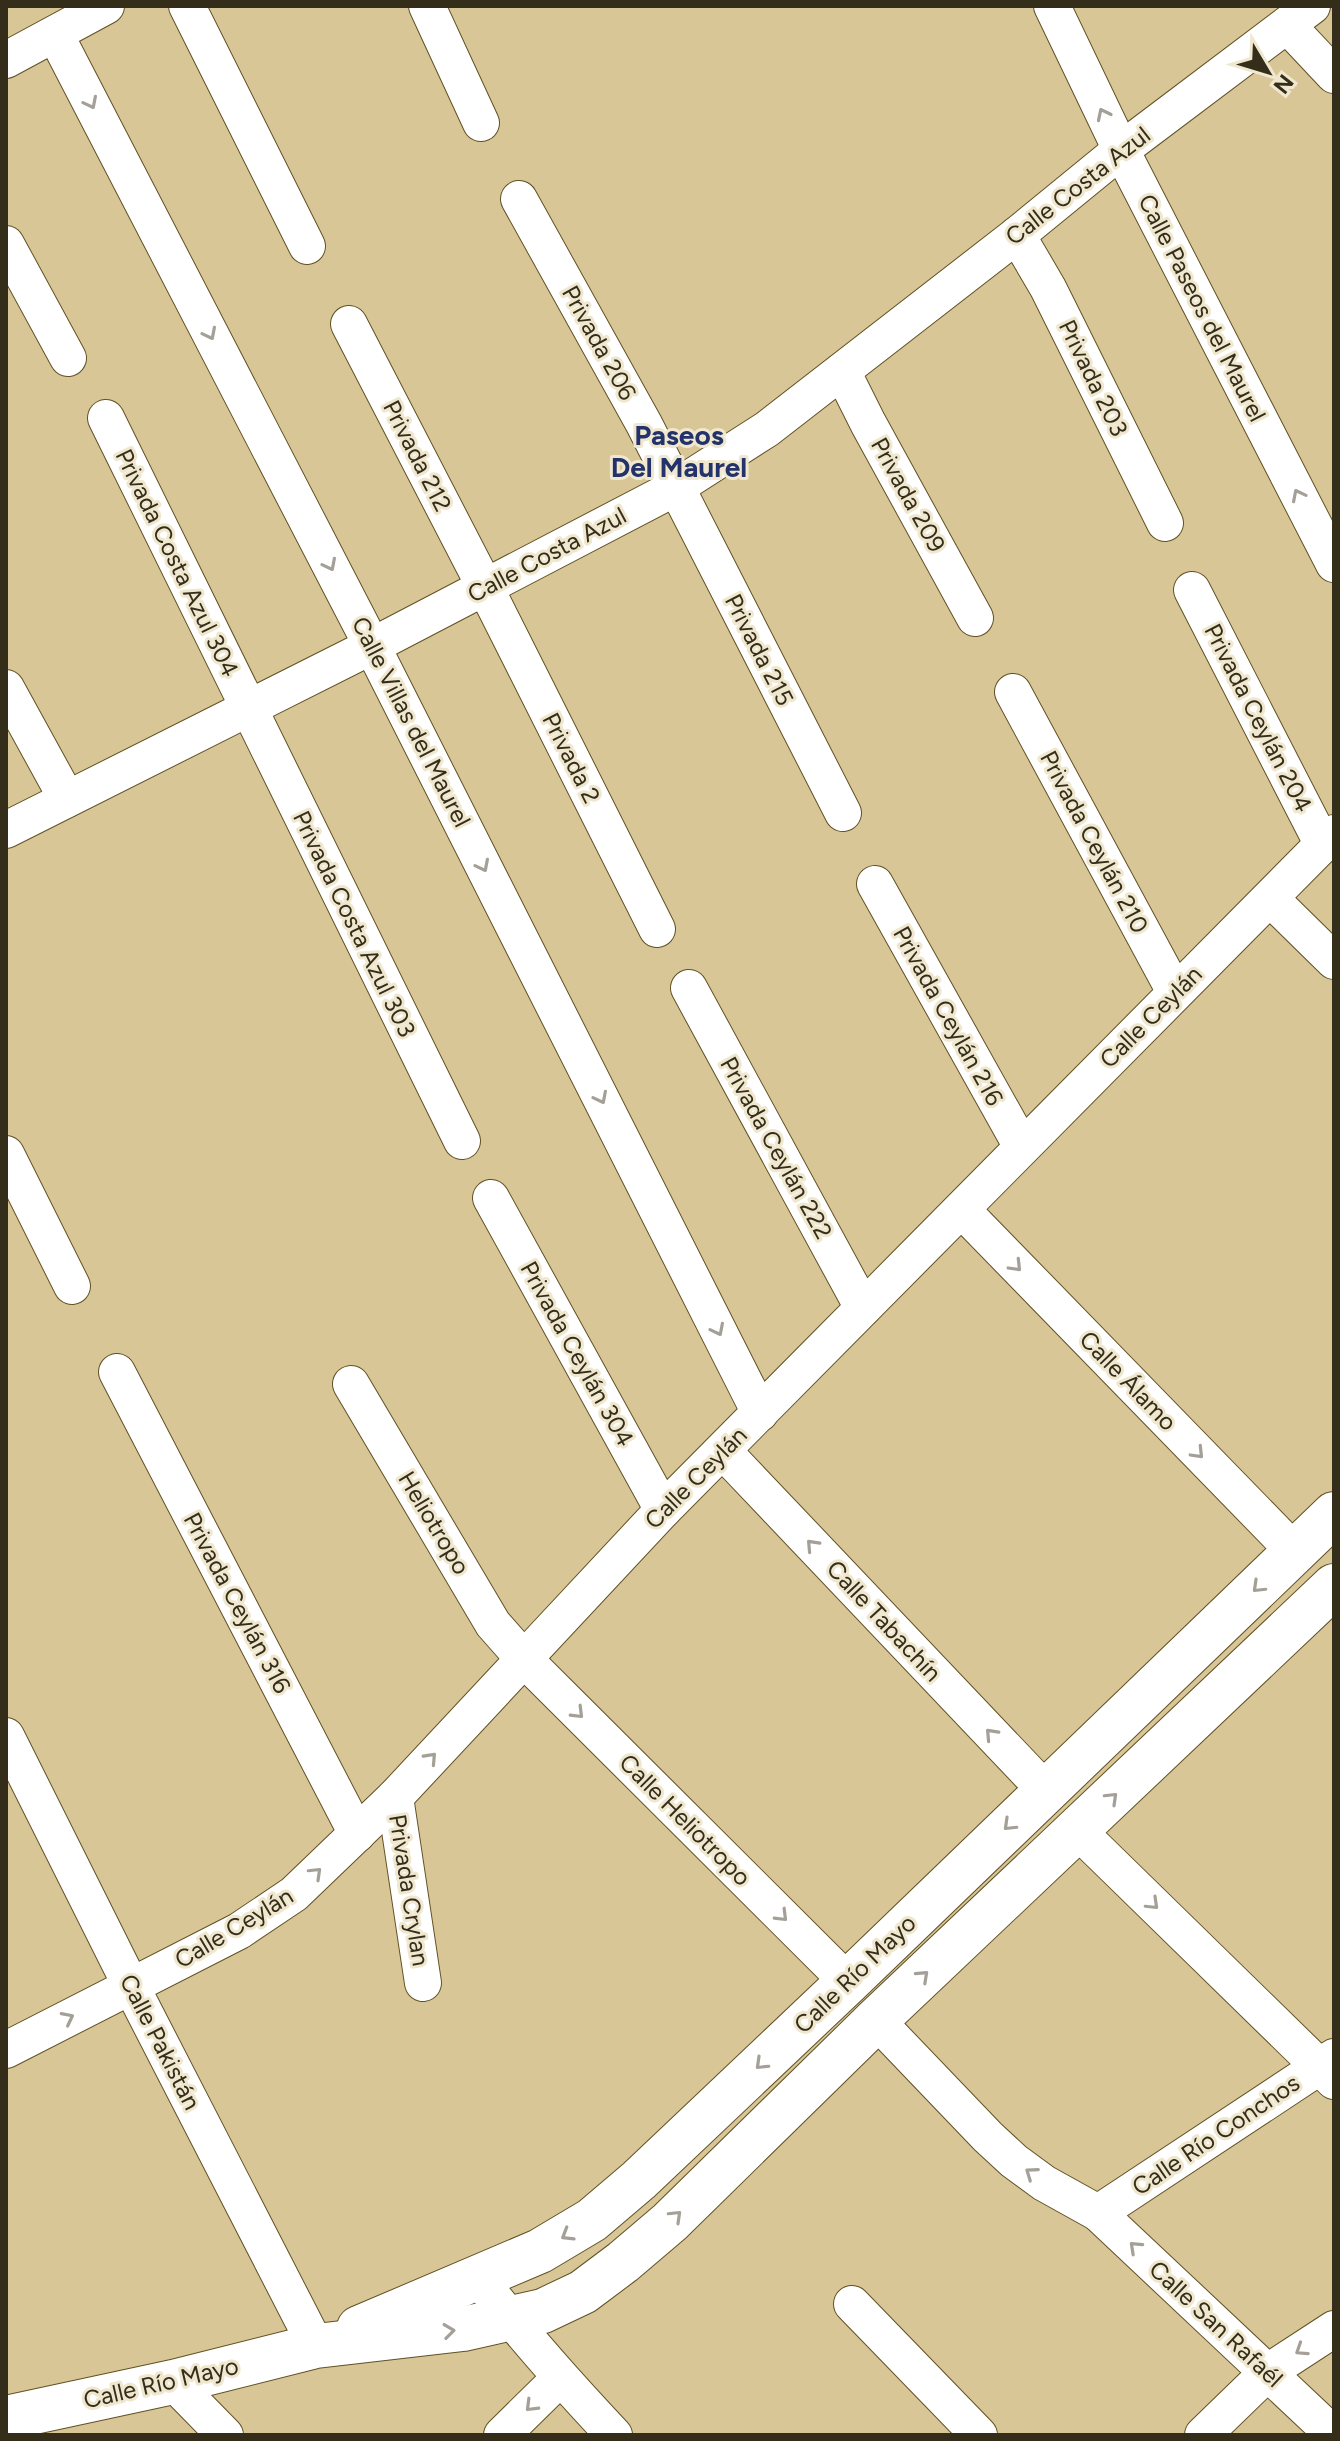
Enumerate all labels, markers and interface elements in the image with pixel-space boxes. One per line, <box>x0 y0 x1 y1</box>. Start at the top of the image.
north arrow <box>1228 32 1308 112</box>
text: N <box>1267 69 1299 99</box>
one-way arrow <box>81 95 96 110</box>
one-way arrow <box>1097 108 1113 122</box>
street label: Calle Costa Azul <box>1000 120 1156 251</box>
street label: Calle Paseos del Maurel <box>1133 189 1272 426</box>
street label: Privada 206 <box>556 280 643 405</box>
street label: Privada 203 <box>1053 315 1134 441</box>
one-way arrow <box>201 326 216 341</box>
street label: Privada 212 <box>377 395 458 516</box>
district label: Paseos Del Maurel <box>611 418 747 484</box>
street label: Privada 209 <box>865 432 952 557</box>
street label: Privada Costa Azul 304 <box>110 444 245 681</box>
one-way arrow <box>1293 488 1308 503</box>
street label: Calle Costa Azul <box>463 501 631 609</box>
one-way arrow <box>321 557 336 571</box>
street label: Privada 215 <box>719 589 800 710</box>
street label: Calle Villas del Maurel <box>346 612 477 832</box>
street label: Privada Ceylán 204 <box>1198 619 1318 817</box>
street label: Privada 2 <box>536 708 607 808</box>
street label: Privada Ceylán 210 <box>1034 746 1155 938</box>
street label: Privada Costa Azul 303 <box>287 806 422 1042</box>
one-way arrow <box>474 857 489 872</box>
street label: Privada Ceylán 216 <box>887 921 1010 1111</box>
street label: Calle Ceylán <box>1093 959 1208 1074</box>
street label: Privada Ceylán 222 <box>714 1052 839 1244</box>
one-way arrow <box>591 1089 606 1104</box>
street label: Privada Ceylán 304 <box>515 1256 640 1451</box>
one-way arrow <box>1007 1257 1022 1271</box>
one-way arrow <box>709 1321 724 1336</box>
street label: Calle Álamo <box>1074 1325 1183 1436</box>
street label: Calle Ceylán <box>638 1420 753 1535</box>
one-way arrow <box>1189 1444 1203 1458</box>
street label: Heliotropo <box>392 1466 477 1580</box>
street label: Privada Ceylán 316 <box>178 1508 297 1698</box>
one-way arrow <box>807 1540 822 1554</box>
street label: Calle Tabachín <box>821 1554 948 1687</box>
one-way arrow <box>1252 1578 1267 1592</box>
one-way arrow <box>569 1704 583 1718</box>
one-way arrow <box>986 1729 1000 1743</box>
street label: Calle Heliotropo <box>613 1748 757 1892</box>
one-way arrow <box>421 1753 436 1767</box>
one-way arrow <box>1102 1793 1117 1807</box>
street label: Privada Crylan <box>383 1812 436 1968</box>
one-way arrow <box>1004 1816 1018 1830</box>
one-way arrow <box>307 1868 321 1883</box>
street label: Calle Ceylán <box>169 1881 298 1974</box>
one-way arrow <box>1144 1895 1158 1910</box>
one-way arrow <box>773 1907 787 1921</box>
street label: Calle Río Mayo <box>788 1908 922 2039</box>
street label: Calle Pakistán <box>114 1969 207 2114</box>
one-way arrow <box>913 1972 928 1986</box>
one-way arrow <box>60 2012 75 2027</box>
one-way arrow <box>756 2055 771 2069</box>
street label: Calle Río Conchos <box>1127 2068 1305 2201</box>
one-way arrow <box>1026 2168 1040 2183</box>
one-way arrow <box>667 2211 681 2225</box>
one-way arrow <box>561 2226 576 2241</box>
one-way arrow <box>1129 2242 1144 2256</box>
street label: Calle San Rafaél <box>1144 2254 1289 2393</box>
one-way arrow <box>443 2322 456 2339</box>
one-way arrow <box>1295 2341 1310 2356</box>
street label: Calle Río Mayo <box>81 2351 241 2414</box>
one-way arrow <box>526 2397 540 2412</box>

